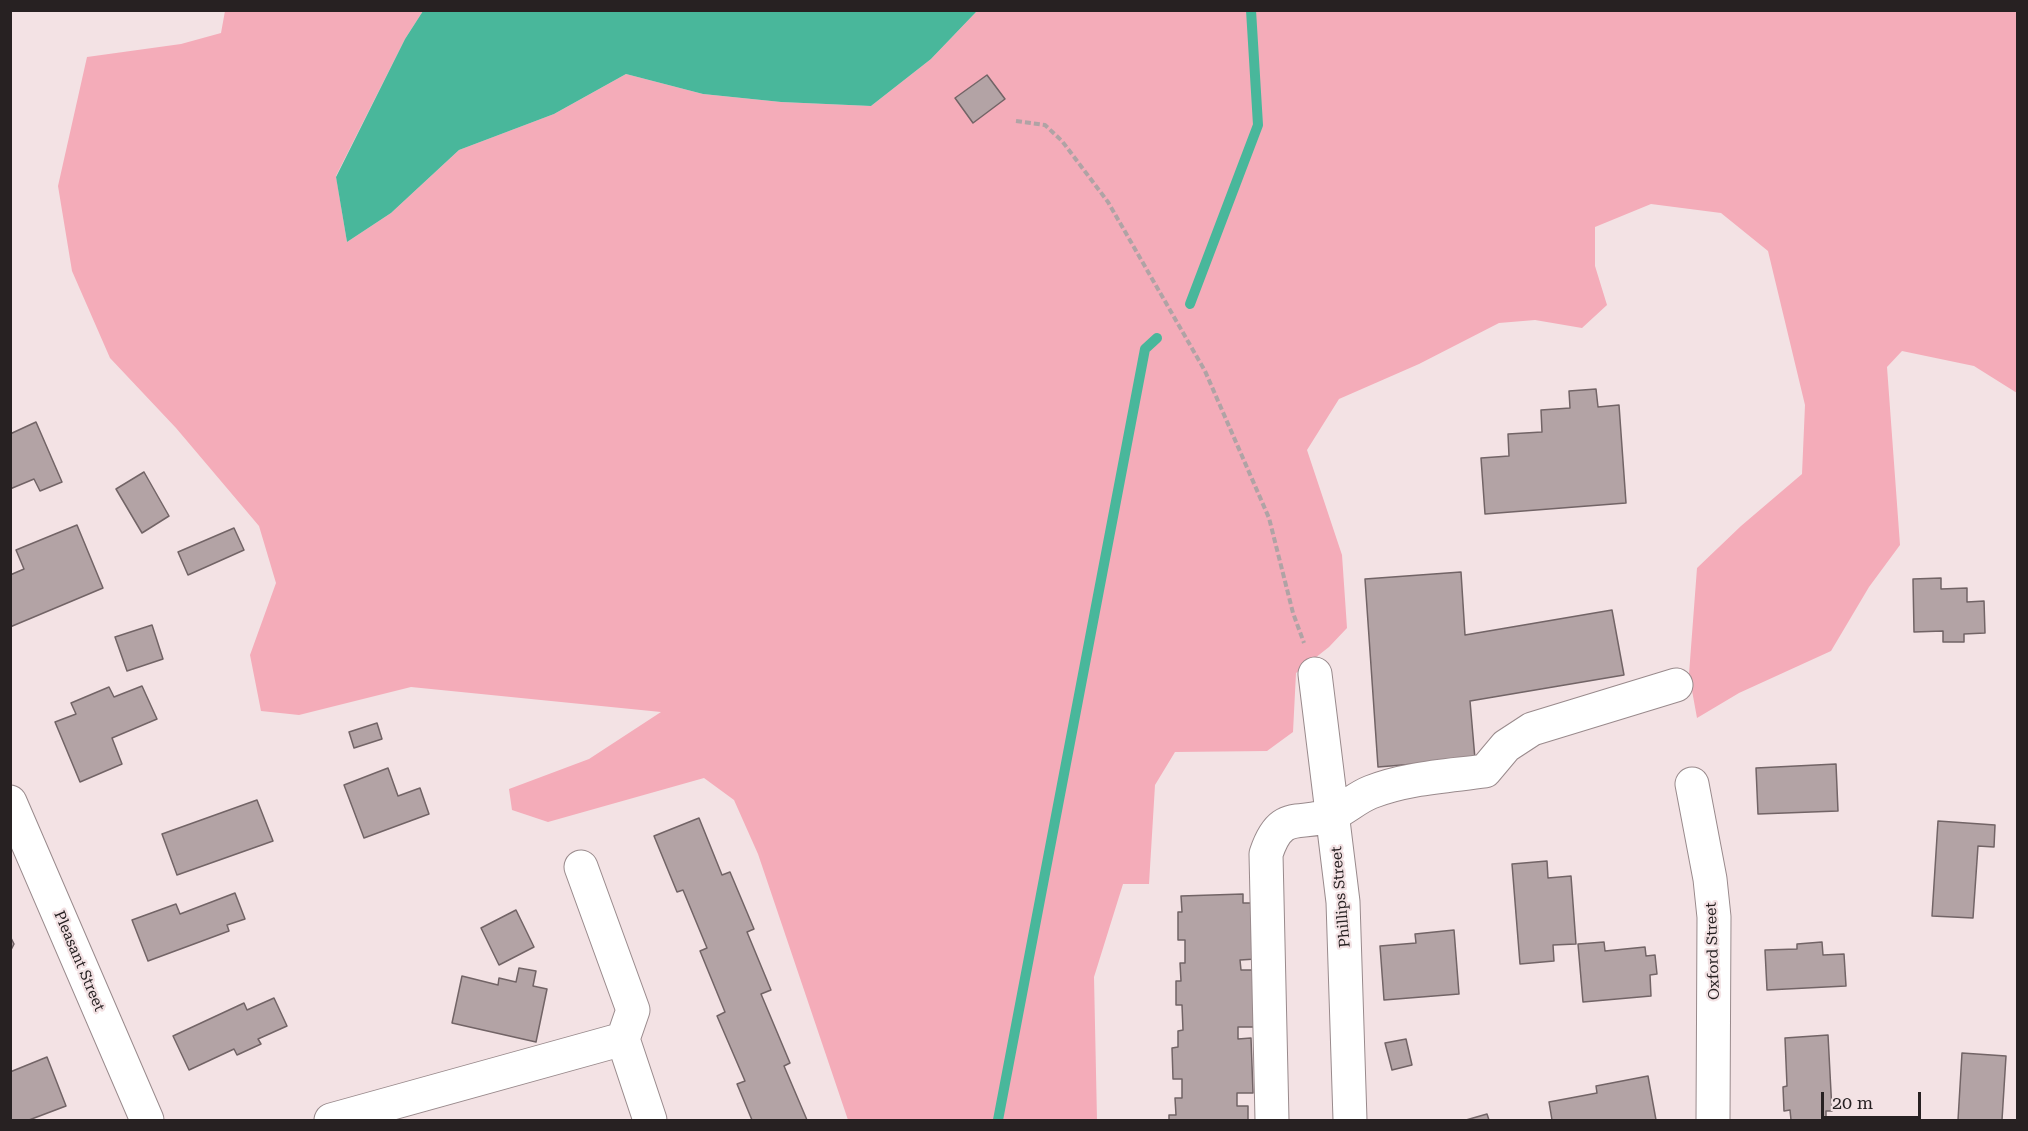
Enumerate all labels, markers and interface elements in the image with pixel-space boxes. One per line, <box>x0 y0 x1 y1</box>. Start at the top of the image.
street label: Phillips Street <box>1328 845 1354 949</box>
street label: Oxford Street <box>1702 902 1724 1000</box>
street label: Pleasant Street <box>50 908 108 1014</box>
scale bar <box>1824 1080 1924 1118</box>
text: 20 m <box>1832 1092 1873 1113</box>

